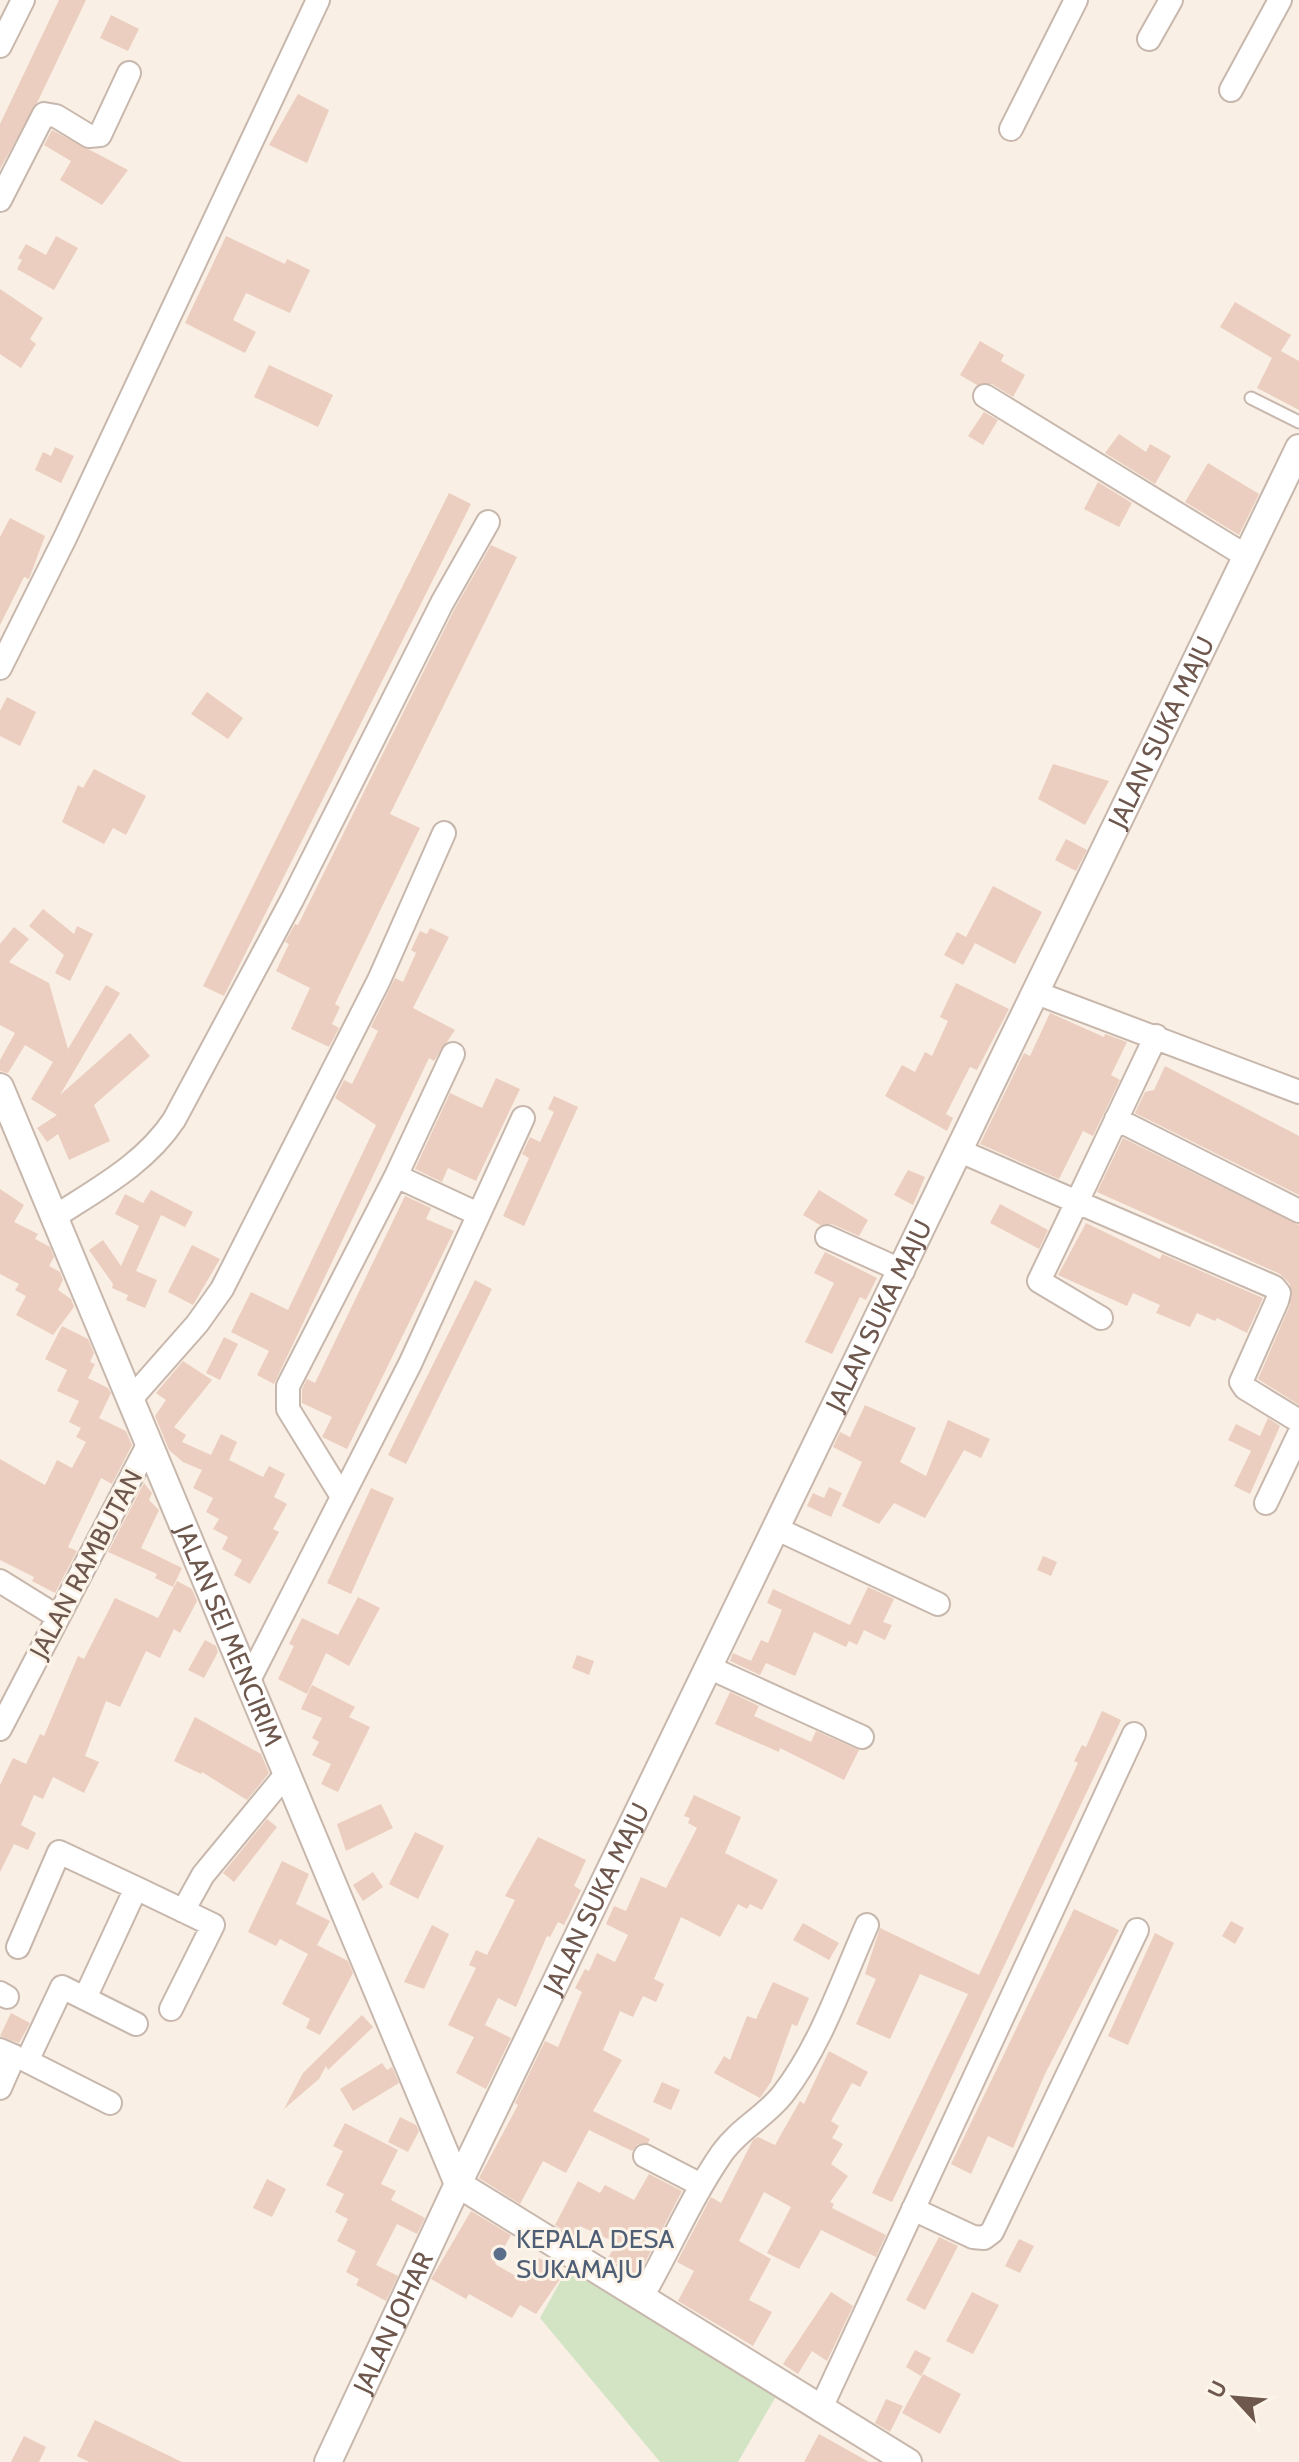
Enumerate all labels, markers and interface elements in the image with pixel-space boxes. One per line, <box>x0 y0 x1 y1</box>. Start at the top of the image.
street label: JALAN SUKA MAJU <box>1101 631 1221 834</box>
street label: JALAN SUKA MAJU <box>818 1214 939 1417</box>
street label: JALAN RAMBUTAN <box>22 1464 149 1665</box>
street label: JALAN SEI MENCIRIM <box>168 1518 289 1751</box>
street label: JALAN SUKA MAJU <box>536 1798 656 2001</box>
place label: KEPALA DESA SUKAMAJU <box>516 2223 674 2285</box>
marker: KEPALA DESA SUKAMAJU <box>491 2245 509 2263</box>
street label: JALAN JOHAR <box>346 2246 440 2399</box>
north arrow <box>1195 2358 1275 2438</box>
text: U <box>1202 2376 1233 2402</box>

